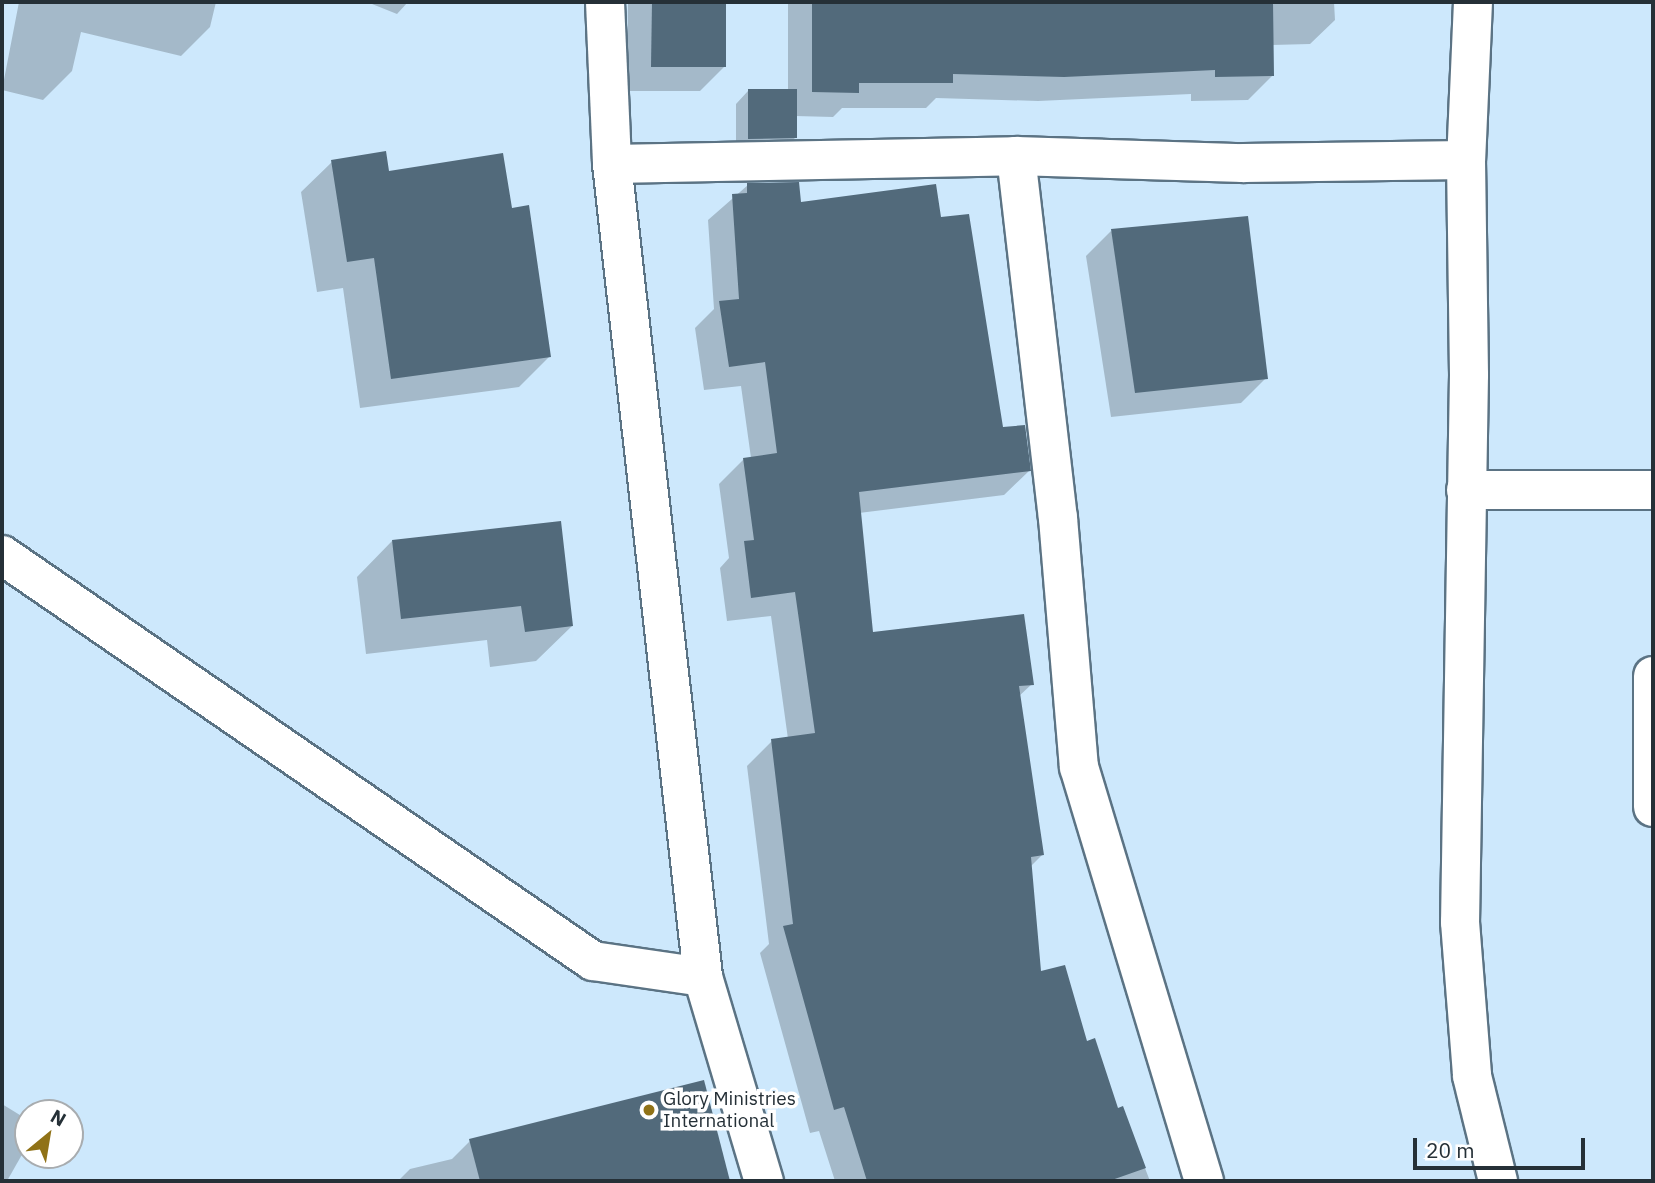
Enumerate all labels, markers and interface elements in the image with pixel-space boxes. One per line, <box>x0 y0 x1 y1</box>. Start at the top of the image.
place label: Glory Ministries International <box>663 1088 796 1132</box>
north arrow <box>14 1099 84 1169</box>
marker: Glory Ministries International <box>641 1102 657 1118</box>
text: N <box>47 1104 70 1131</box>
scale bar <box>1417 1124 1588 1168</box>
text: 20 m <box>1426 1136 1475 1164</box>

